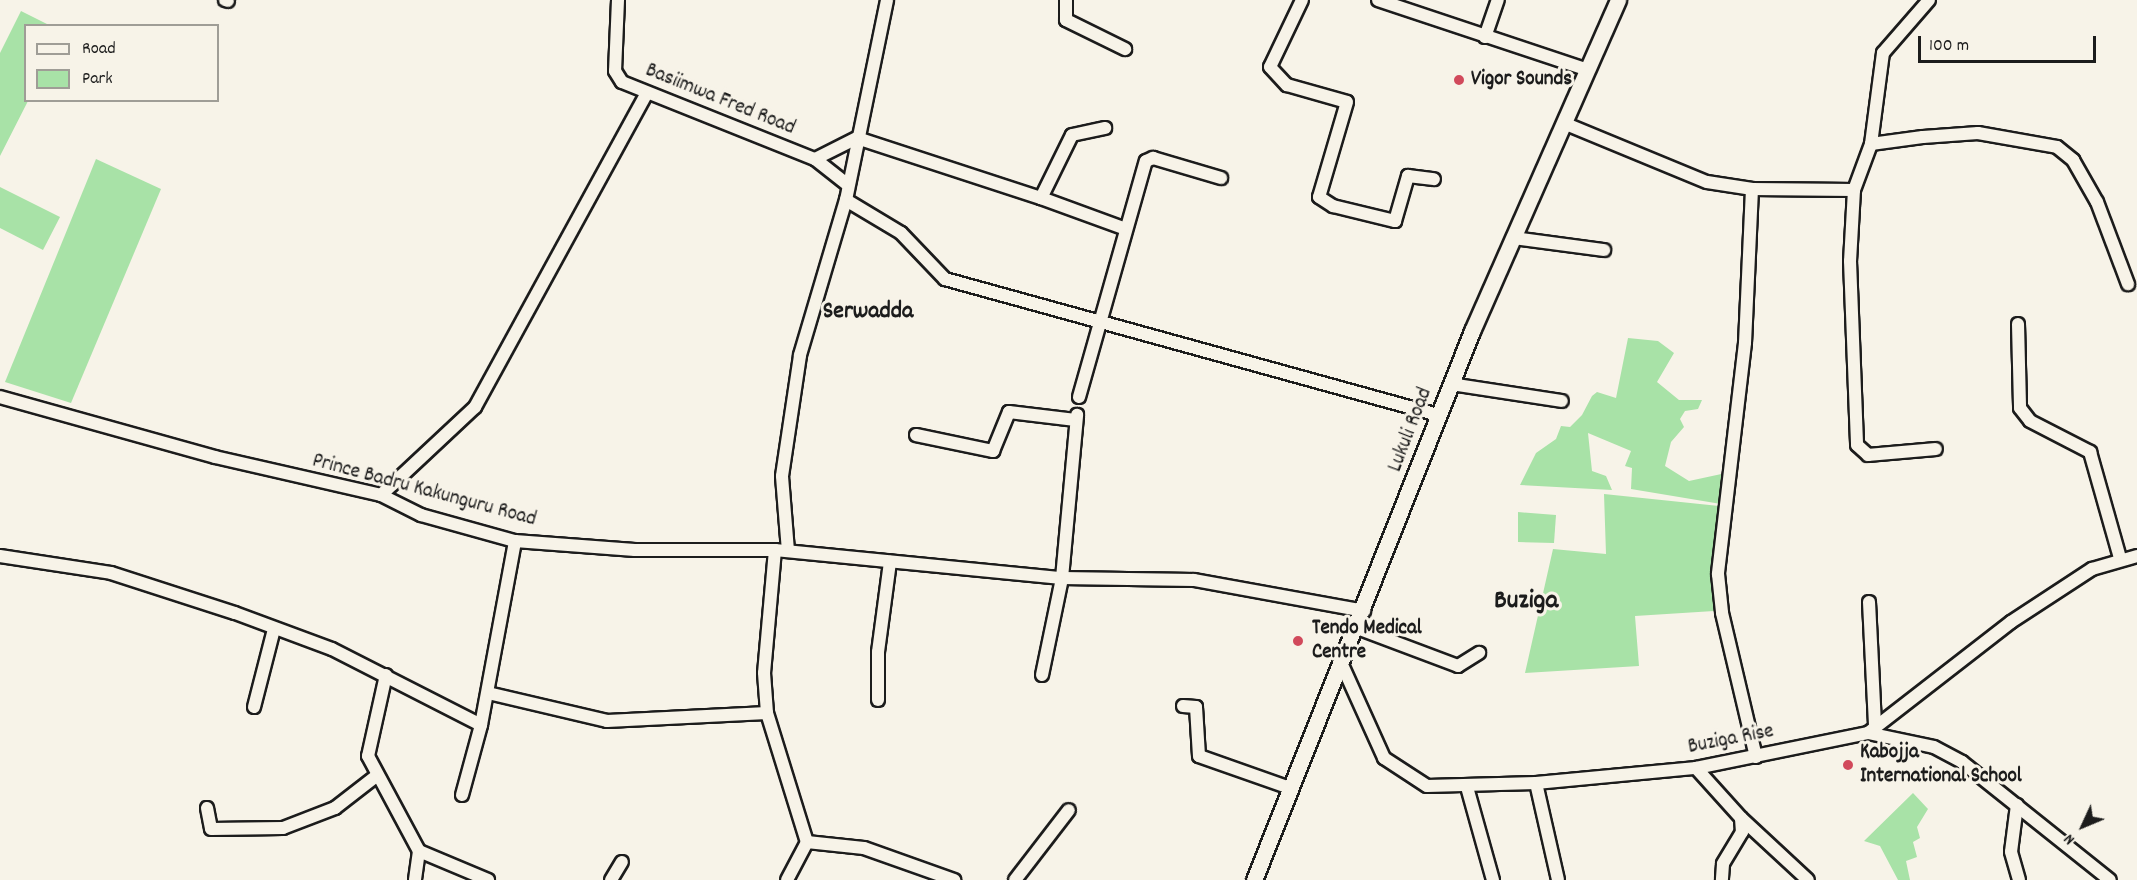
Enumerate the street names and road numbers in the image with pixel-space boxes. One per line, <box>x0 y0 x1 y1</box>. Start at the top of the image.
street label: Basiimwa Fred Road <box>641 58 799 142</box>
street label: Lukuli Road <box>1383 384 1439 476</box>
street label: Prince Badru Kakunguru Road <box>309 449 539 533</box>
street label: Buziga Rise <box>1686 719 1776 761</box>

